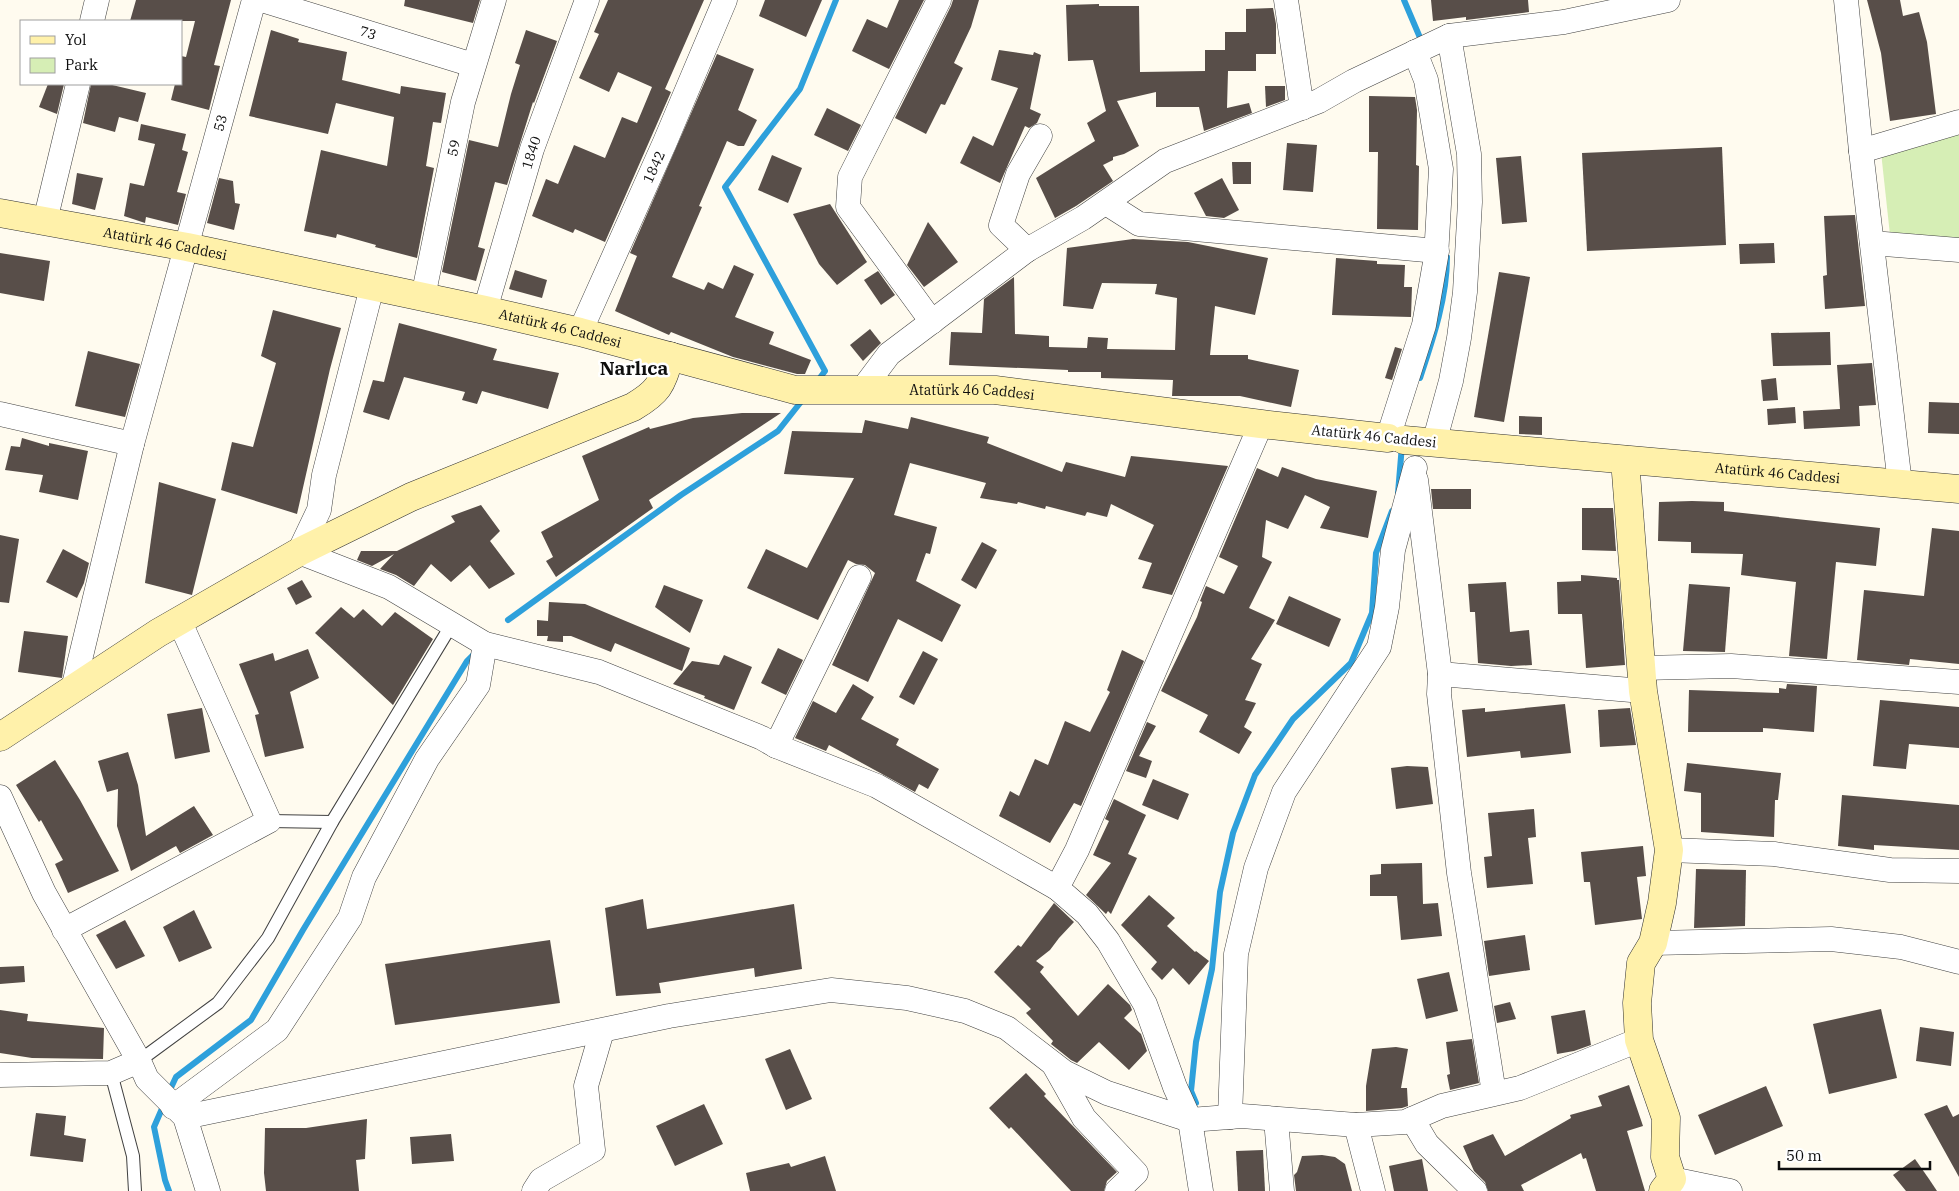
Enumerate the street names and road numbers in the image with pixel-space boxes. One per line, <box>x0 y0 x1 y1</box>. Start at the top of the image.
street label: 73 <box>357 22 379 44</box>
street label: 53 <box>209 112 231 133</box>
street label: 1840 <box>518 134 545 171</box>
street label: 59 <box>443 138 464 158</box>
street label: 1842 <box>639 148 669 186</box>
street label: Atatürk 46 Caddesi <box>102 223 229 264</box>
street label: Atatürk 46 Caddesi <box>497 305 624 352</box>
street label: Atatürk 46 Caddesi <box>909 381 1036 404</box>
street label: Atatürk 46 Caddesi <box>1311 420 1437 452</box>
street label: Atatürk 46 Caddesi <box>1714 458 1841 487</box>

